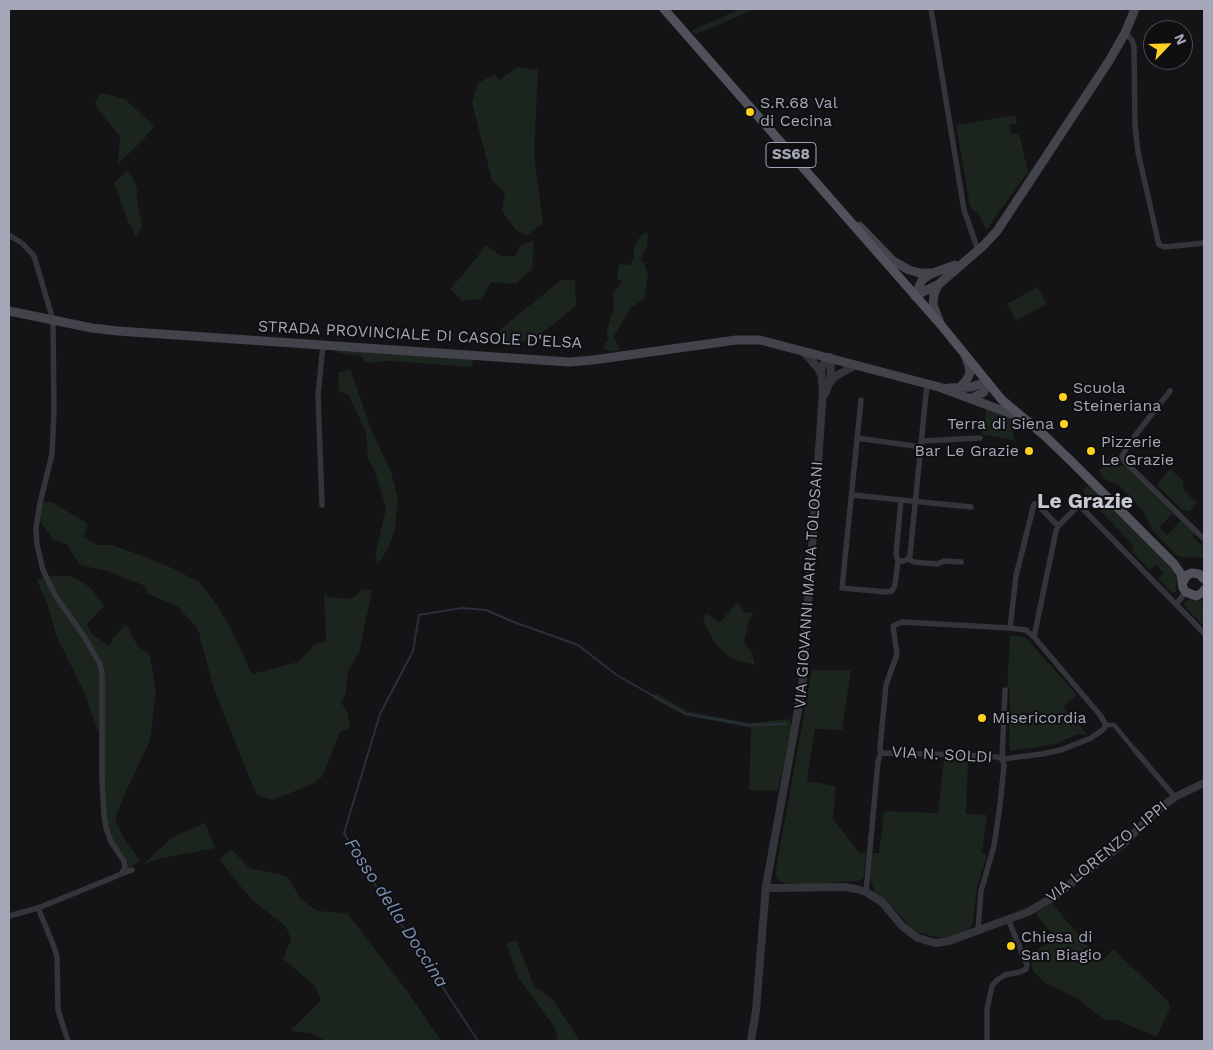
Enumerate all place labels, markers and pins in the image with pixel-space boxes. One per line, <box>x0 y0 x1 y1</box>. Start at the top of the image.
place label: S.R.68 Val di Cecina <box>760 93 838 131</box>
marker: S.R.68 Val di Cecina <box>744 106 756 118</box>
place label: Scuola Steineriana <box>1073 378 1161 416</box>
marker: Scuola Steineriana <box>1057 391 1069 403</box>
place label: Terra di Siena <box>947 414 1054 434</box>
marker: Terra di Siena <box>1058 418 1070 430</box>
place label: Pizzerie Le Grazie <box>1101 432 1174 470</box>
place label: Bar Le Grazie <box>915 441 1019 461</box>
marker: Bar Le Grazie <box>1023 445 1035 457</box>
marker: Pizzerie Le Grazie <box>1085 445 1097 457</box>
place label: Misericordia <box>992 708 1087 728</box>
marker: Misericordia <box>976 712 988 724</box>
place label: Chiesa di San Biagio <box>1021 927 1102 965</box>
marker: Chiesa di San Biagio <box>1005 940 1017 952</box>

